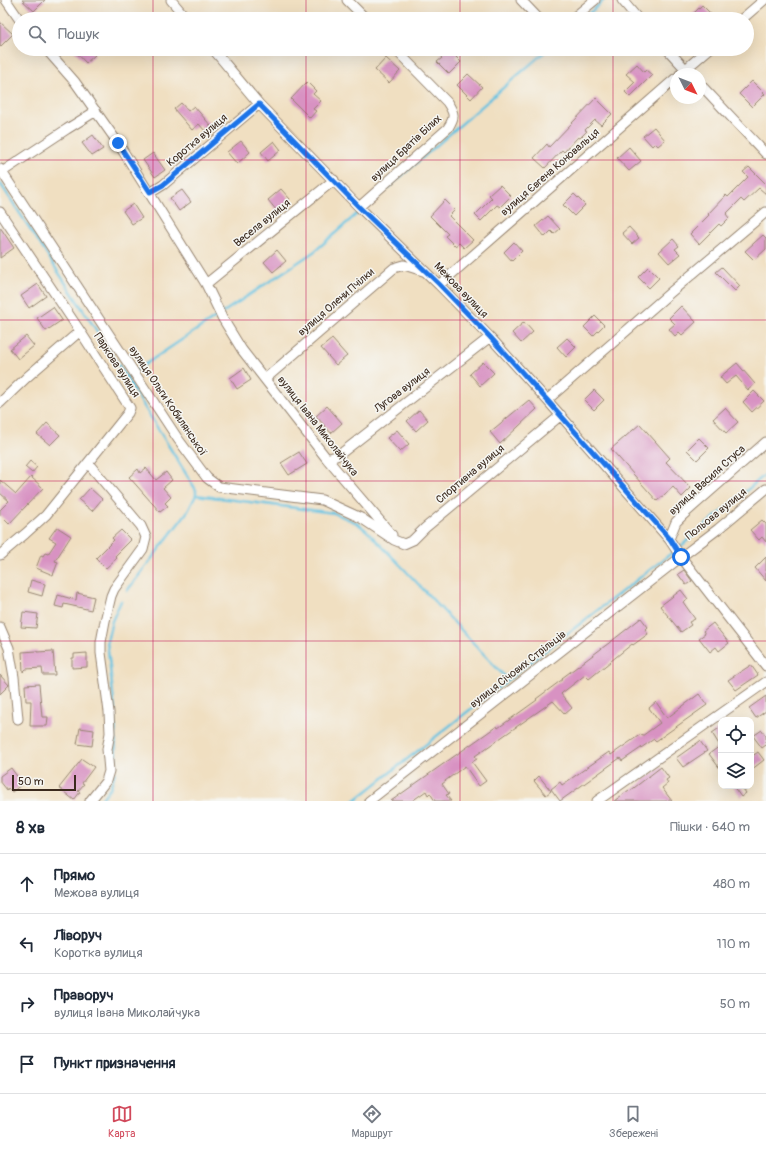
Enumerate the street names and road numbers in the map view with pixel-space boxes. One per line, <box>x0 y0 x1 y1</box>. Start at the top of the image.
street label: Коротка вулиця <box>164 111 230 169</box>
street label: вулиця Братів Білих <box>368 112 444 184</box>
street label: вулиця Євгена Коновальця <box>498 126 602 218</box>
street label: Весела вулиця <box>231 196 293 250</box>
street label: Межова вулиця <box>431 260 491 320</box>
street label: вулиця Олени Пчілки <box>295 265 377 339</box>
street label: Паркова вулиця <box>91 330 143 400</box>
street label: вулиця Ольги Кобилянської <box>126 343 210 459</box>
street label: Лугова вулиця <box>371 365 433 416</box>
street label: вулиця Івана Миколайчука <box>275 373 361 479</box>
street label: Спортивна вулиця <box>433 442 507 506</box>
street label: вулиця Василя Стуса <box>666 442 748 518</box>
street label: Польова вулиця <box>683 485 749 543</box>
street label: вулиця Січових Стрільців <box>467 627 569 711</box>

